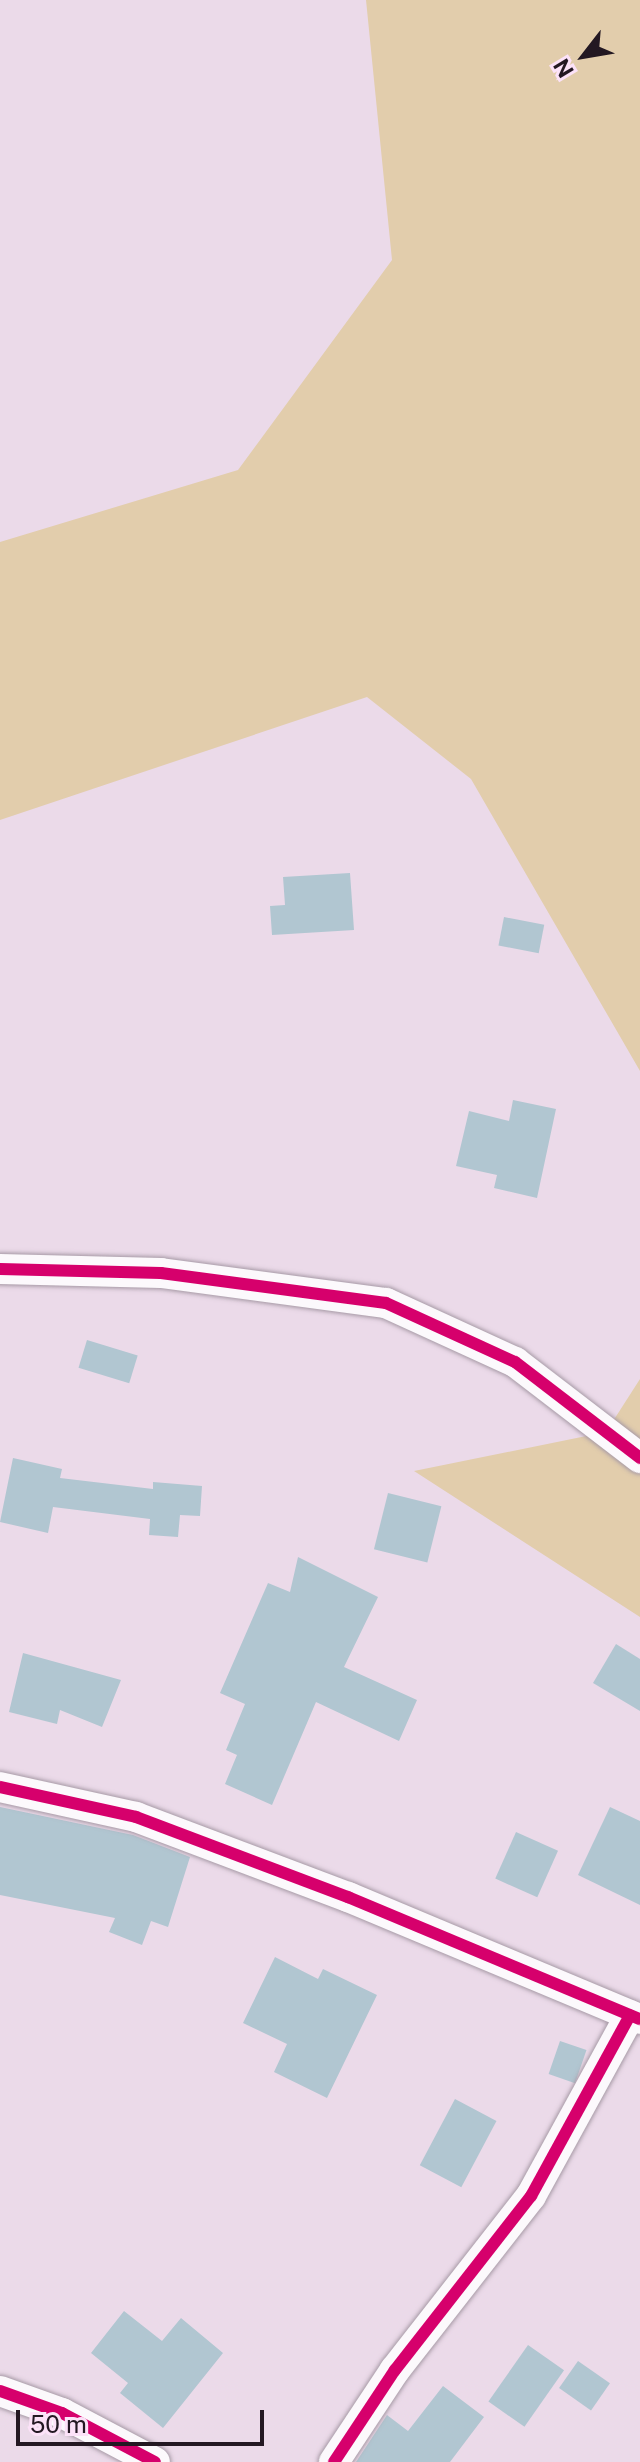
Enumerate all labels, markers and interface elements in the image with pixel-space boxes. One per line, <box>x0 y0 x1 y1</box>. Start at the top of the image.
north arrow <box>544 16 624 96</box>
text: N <box>548 54 579 82</box>
scale bar <box>20 2394 268 2444</box>
text: 50 m <box>30 2410 87 2438</box>

